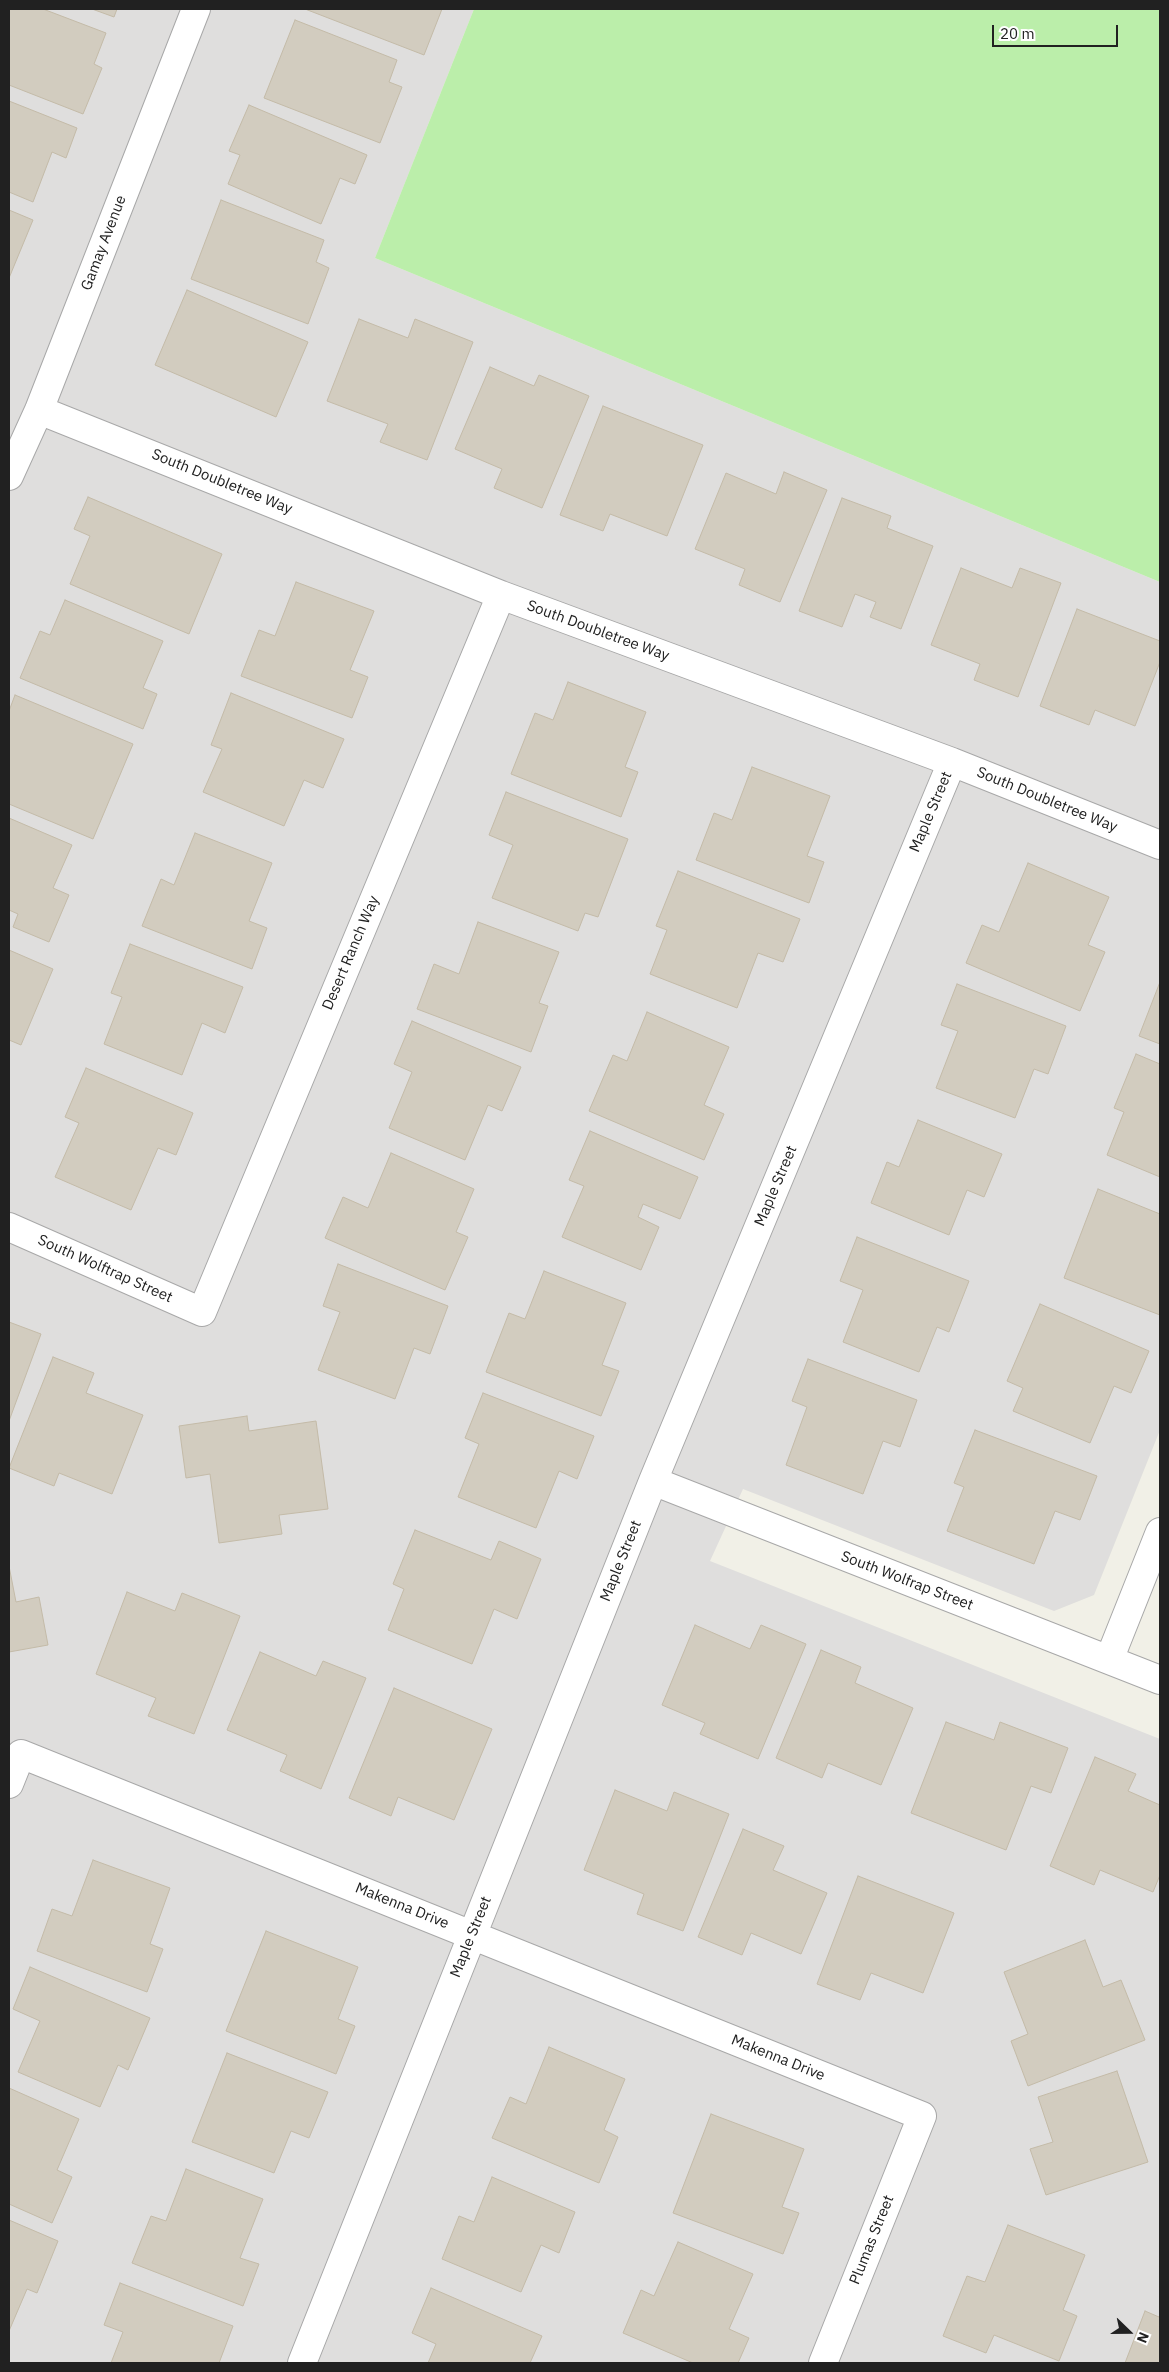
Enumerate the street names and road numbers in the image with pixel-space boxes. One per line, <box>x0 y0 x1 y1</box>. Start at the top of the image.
street label: Gamay Avenue <box>78 193 130 293</box>
street label: South Doubletree Way <box>149 446 295 518</box>
street label: South Doubletree Way <box>524 597 672 665</box>
street label: South Doubletree Way <box>974 764 1120 836</box>
street label: Maple Street <box>906 769 956 855</box>
street label: Desert Ranch Way <box>319 893 383 1013</box>
street label: Maple Street <box>751 1143 801 1229</box>
street label: South Wolftrap Street <box>35 1231 175 1307</box>
street label: Maple Street <box>597 1518 645 1604</box>
street label: South Wolfrap Street <box>838 1547 976 1615</box>
street label: Makenna Drive <box>353 1879 451 1933</box>
street label: Maple Street <box>447 1894 495 1980</box>
street label: Makenna Drive <box>729 2031 827 2085</box>
street label: Plumas Street <box>846 2193 898 2287</box>

